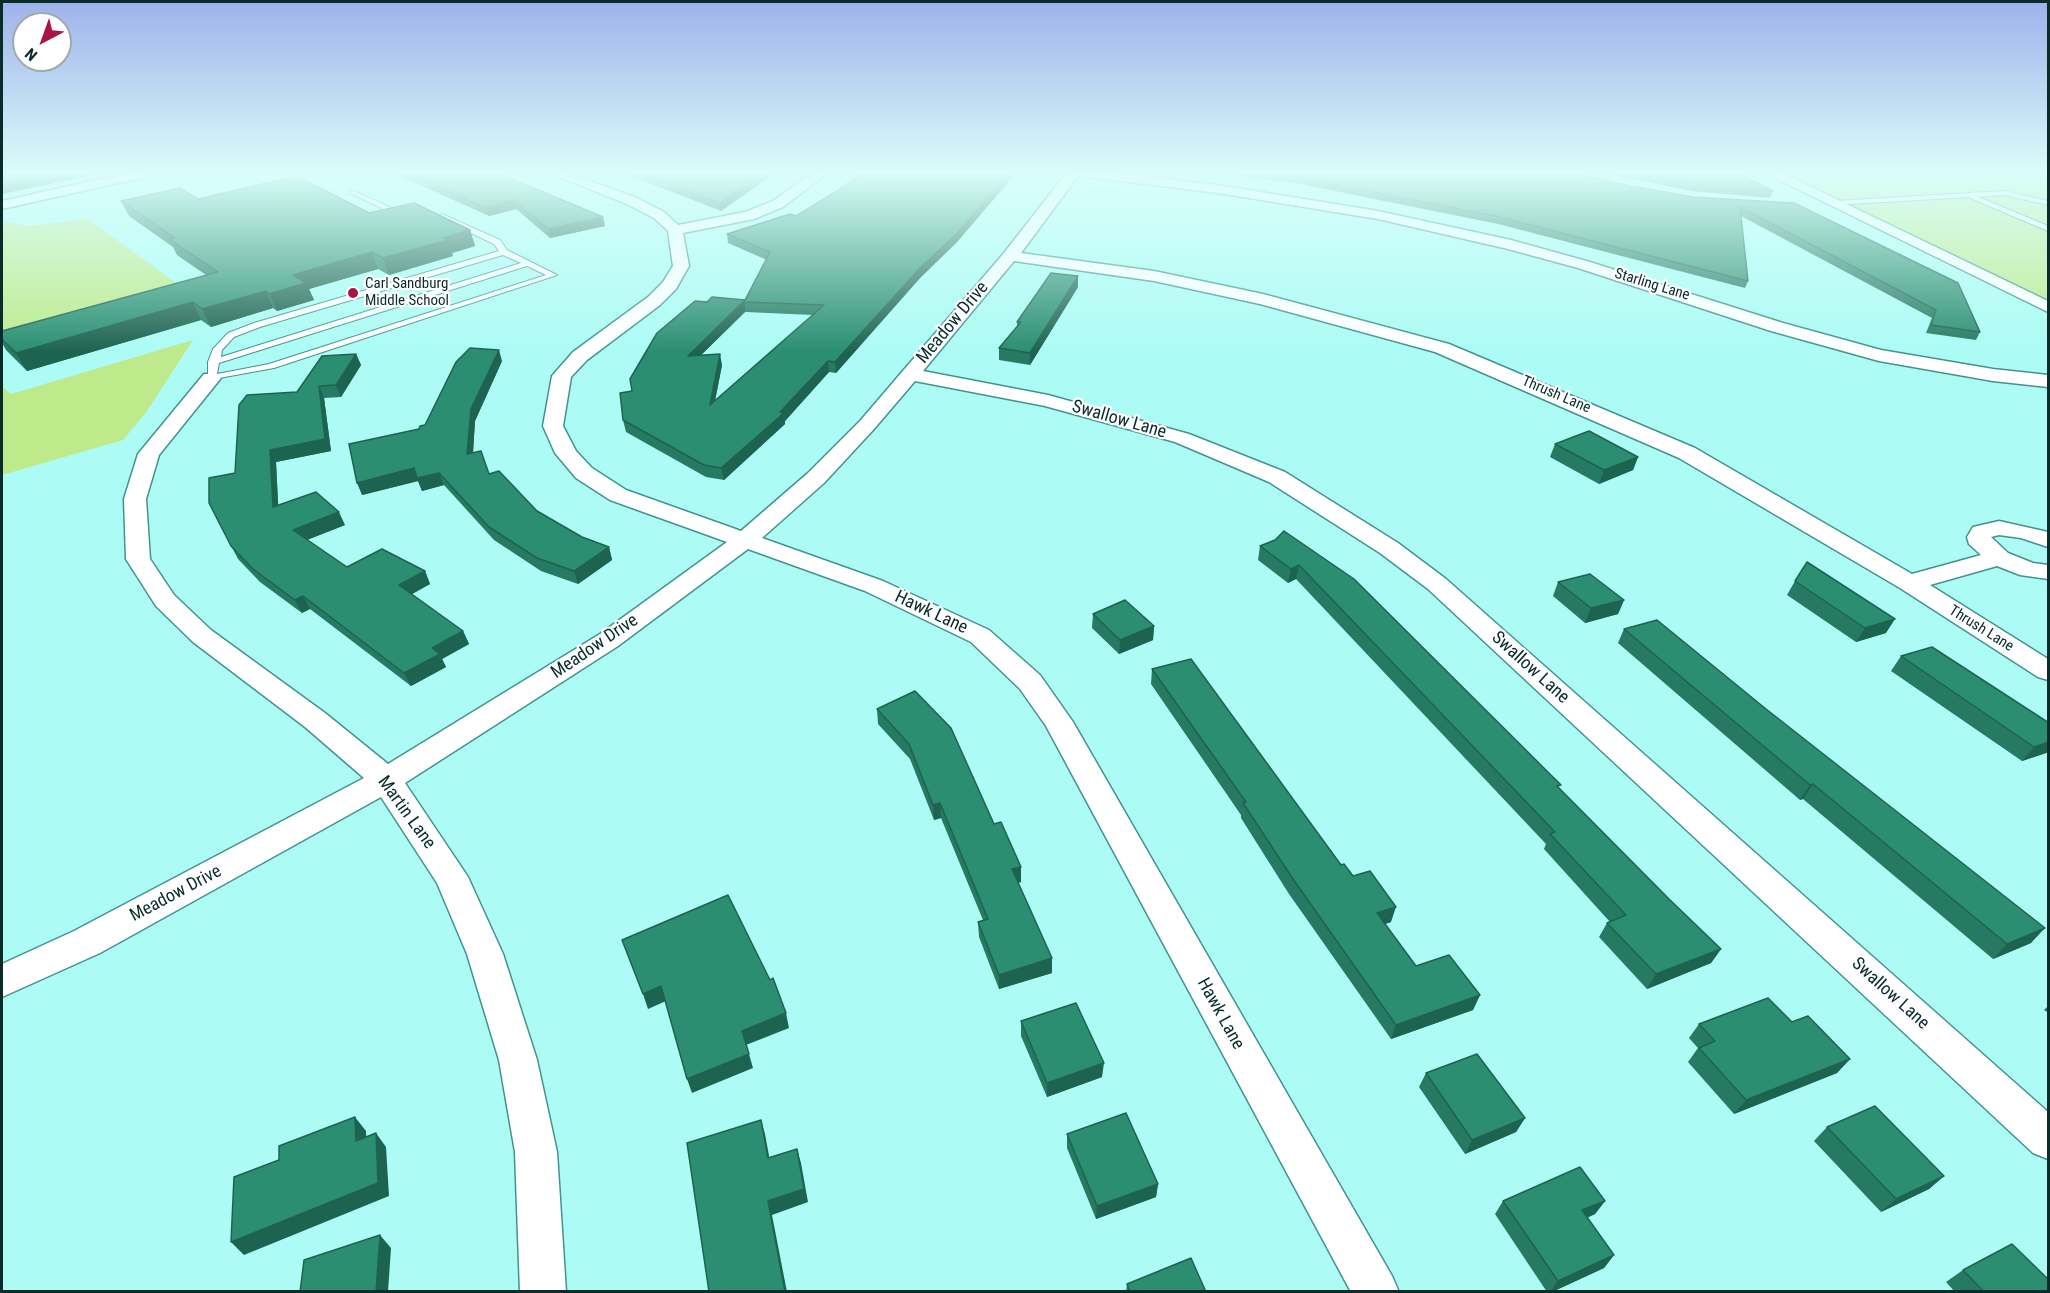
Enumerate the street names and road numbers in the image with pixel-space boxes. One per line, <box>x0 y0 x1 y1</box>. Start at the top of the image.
street label: Starling Lane <box>1612 265 1692 305</box>
street label: Meadow Drive <box>912 278 994 368</box>
street label: Thrush Lane <box>1519 372 1593 418</box>
street label: Swallow Lane <box>1069 396 1169 444</box>
street label: Hawk Lane <box>891 587 971 639</box>
street label: Thrush Lane <box>1945 602 2017 656</box>
street label: Meadow Drive <box>547 610 643 684</box>
street label: Swallow Lane <box>1487 627 1573 709</box>
street label: Martin Lane <box>372 772 440 854</box>
street label: Meadow Drive <box>127 861 225 927</box>
street label: Swallow Lane <box>1847 953 1933 1035</box>
street label: Hawk Lane <box>1192 975 1248 1053</box>

